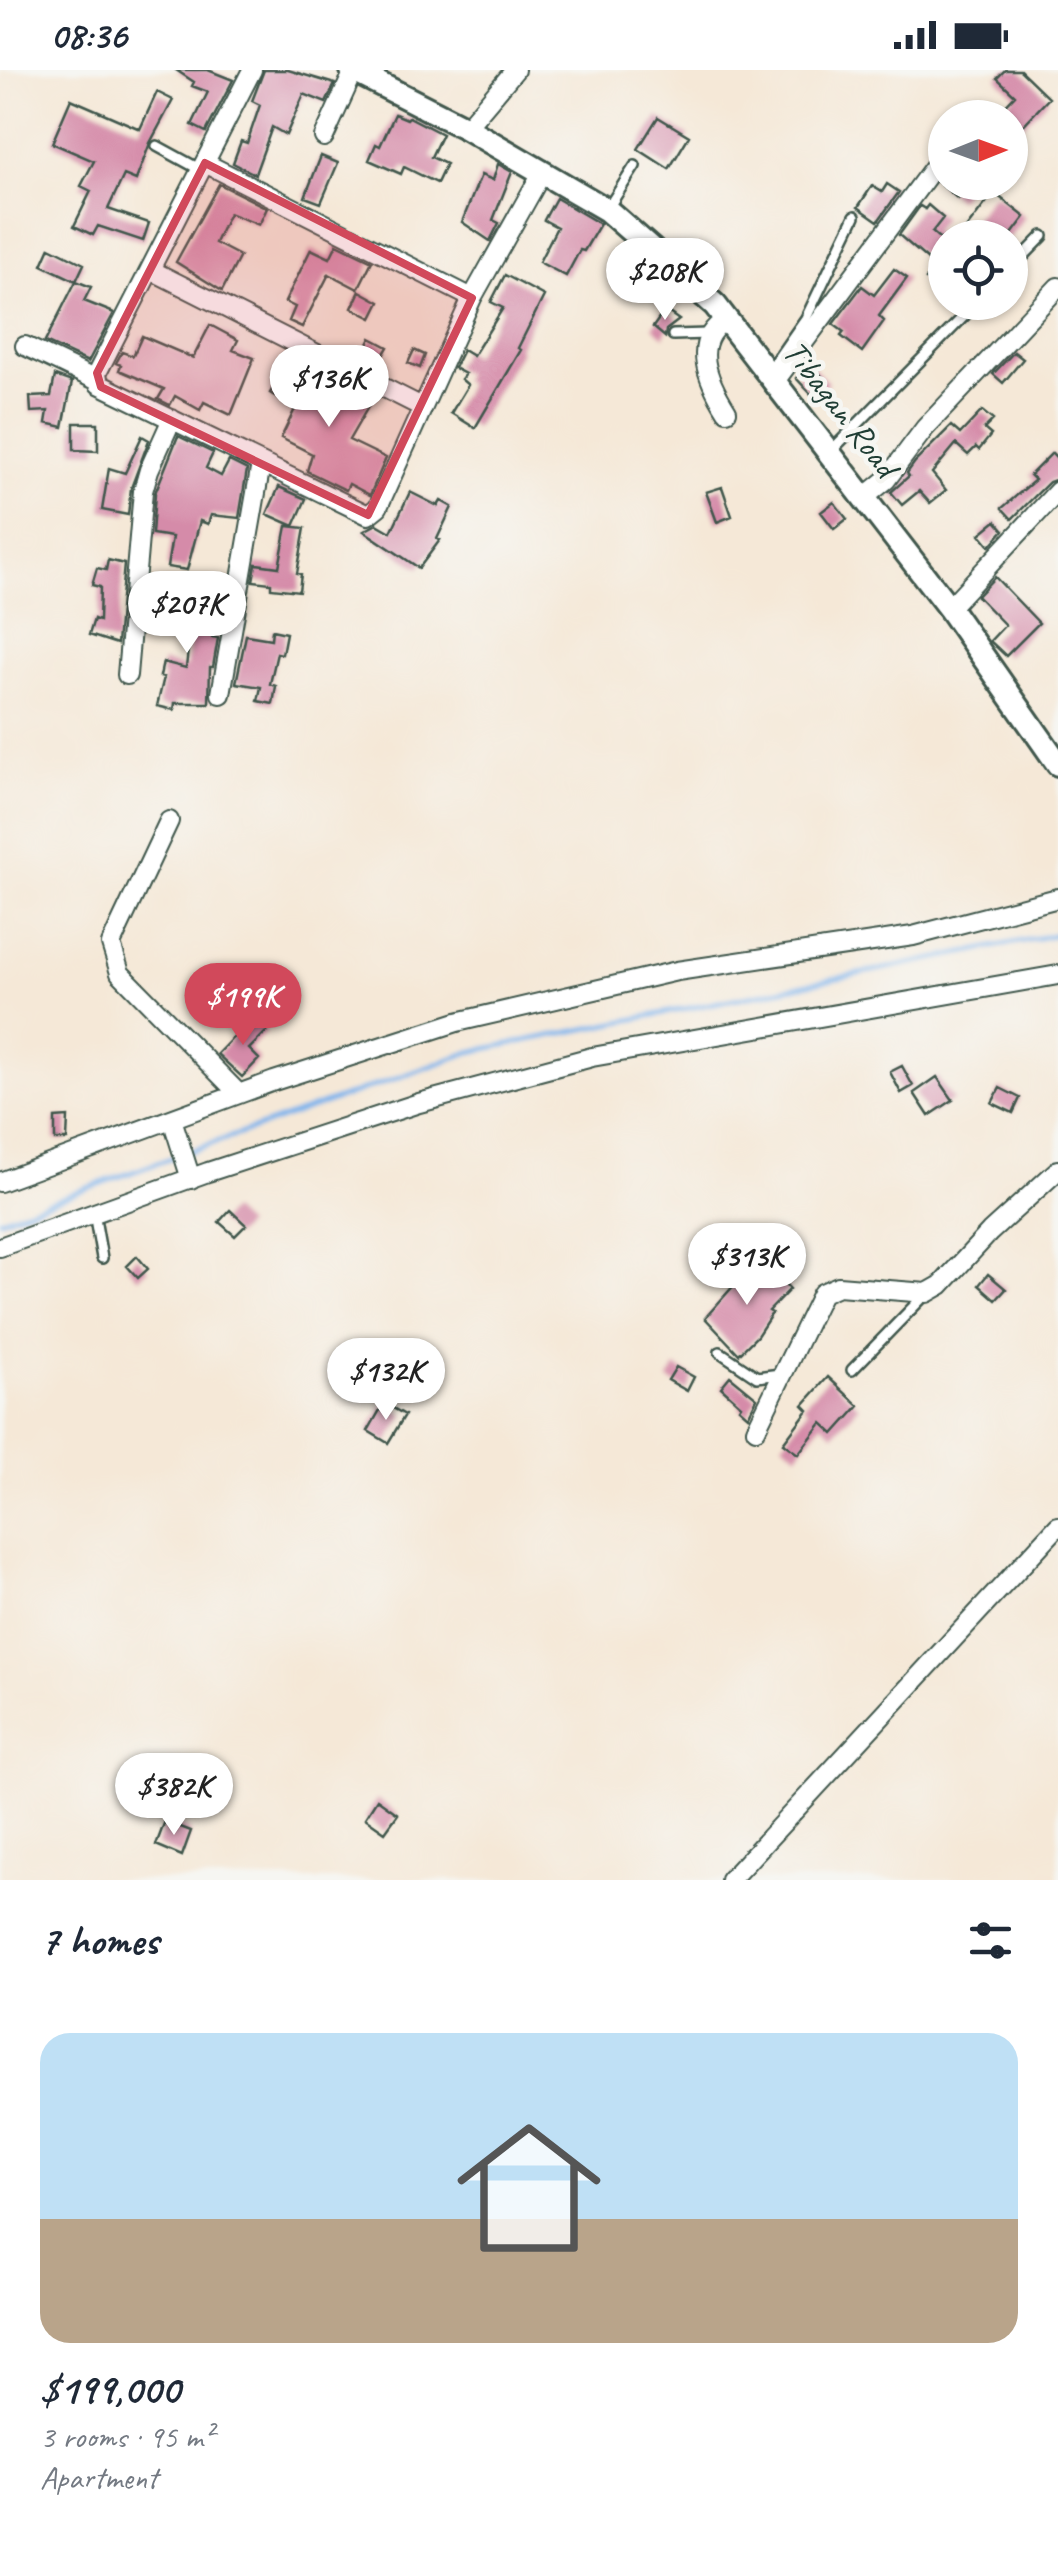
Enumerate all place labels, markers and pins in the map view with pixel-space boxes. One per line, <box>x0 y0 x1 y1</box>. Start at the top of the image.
pin: $208K <box>595 238 735 323</box>
pin: $136K <box>259 345 399 430</box>
pin: $207K <box>117 571 257 656</box>
pin: $199K <box>173 963 313 1048</box>
pin: $313K <box>677 1223 817 1308</box>
pin: $132K <box>316 1338 456 1423</box>
pin: $382K <box>104 1753 244 1838</box>

